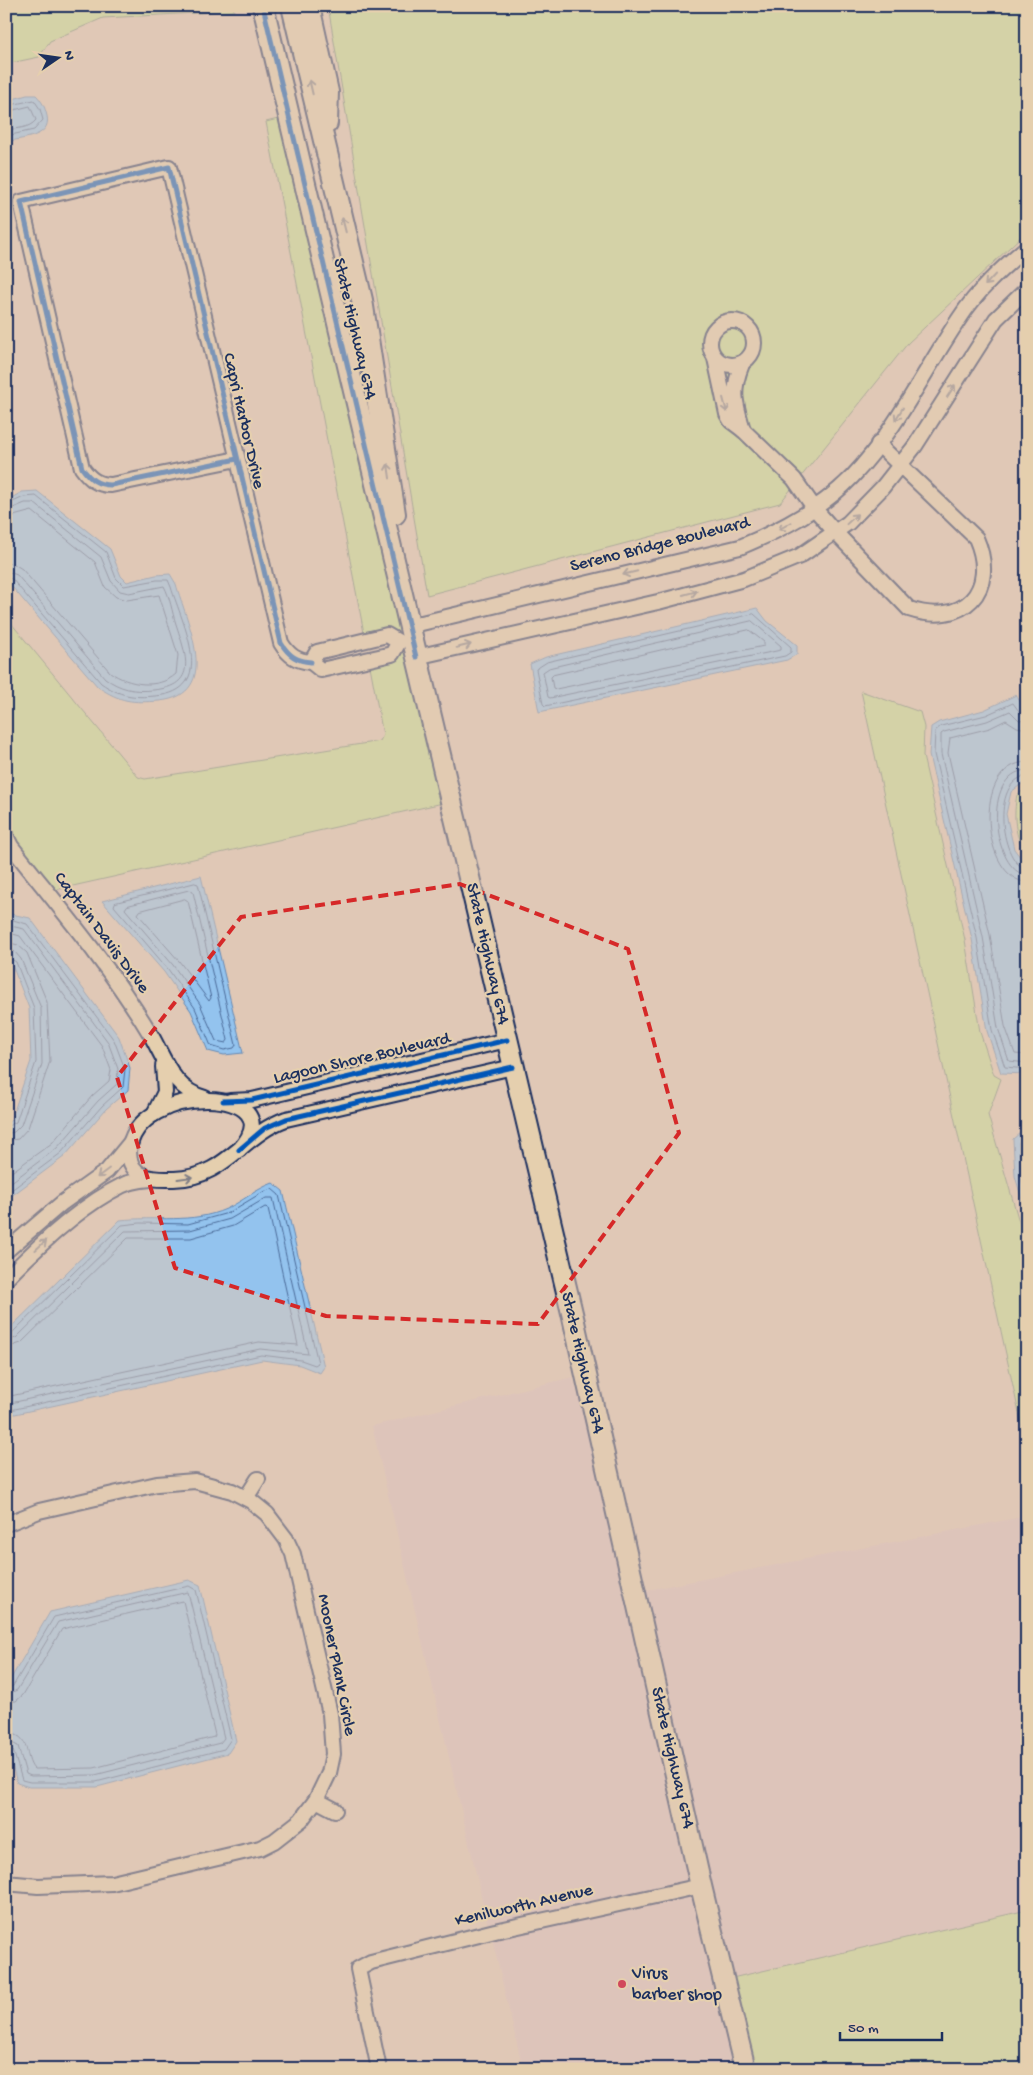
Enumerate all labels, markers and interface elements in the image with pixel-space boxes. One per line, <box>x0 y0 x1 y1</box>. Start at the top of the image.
north arrow <box>32 32 82 82</box>
text: N <box>59 49 78 62</box>
one-way arrow <box>306 79 315 95</box>
one-way arrow <box>339 217 348 233</box>
street label: State Highway 674 <box>327 256 381 402</box>
one-way arrow <box>984 273 996 286</box>
street label: Capri Harbor Drive <box>217 351 269 492</box>
one-way arrow <box>946 384 956 398</box>
one-way arrow <box>720 397 730 413</box>
one-way arrow <box>894 406 904 420</box>
one-way arrow <box>383 463 393 479</box>
street label: Sereno Bridge Boulevard <box>568 512 753 577</box>
one-way arrow <box>845 513 858 525</box>
one-way arrow <box>778 522 793 532</box>
one-way arrow <box>623 569 639 578</box>
one-way arrow <box>682 588 698 597</box>
one-way arrow <box>455 641 471 650</box>
street label: Captain Davis Drive <box>49 868 154 998</box>
street label: State Highway 674 <box>460 881 514 1027</box>
street label: Lagoon Shore Boulevard <box>272 1028 454 1090</box>
one-way arrow <box>97 1168 110 1179</box>
one-way arrow <box>176 1173 192 1183</box>
one-way arrow <box>35 1239 48 1251</box>
street label: State Highway 674 <box>555 1290 609 1436</box>
street label: Mooner Plank Circle <box>312 1592 360 1738</box>
street label: State Highway 674 <box>645 1685 699 1831</box>
street label: Kenilworth Avenue <box>453 1880 596 1932</box>
place label: Virus barber shop <box>631 1964 722 2006</box>
marker: Virus barber shop <box>616 1978 628 1990</box>
scale bar <box>840 2010 943 2042</box>
text: 50 m <box>848 2020 879 2038</box>

